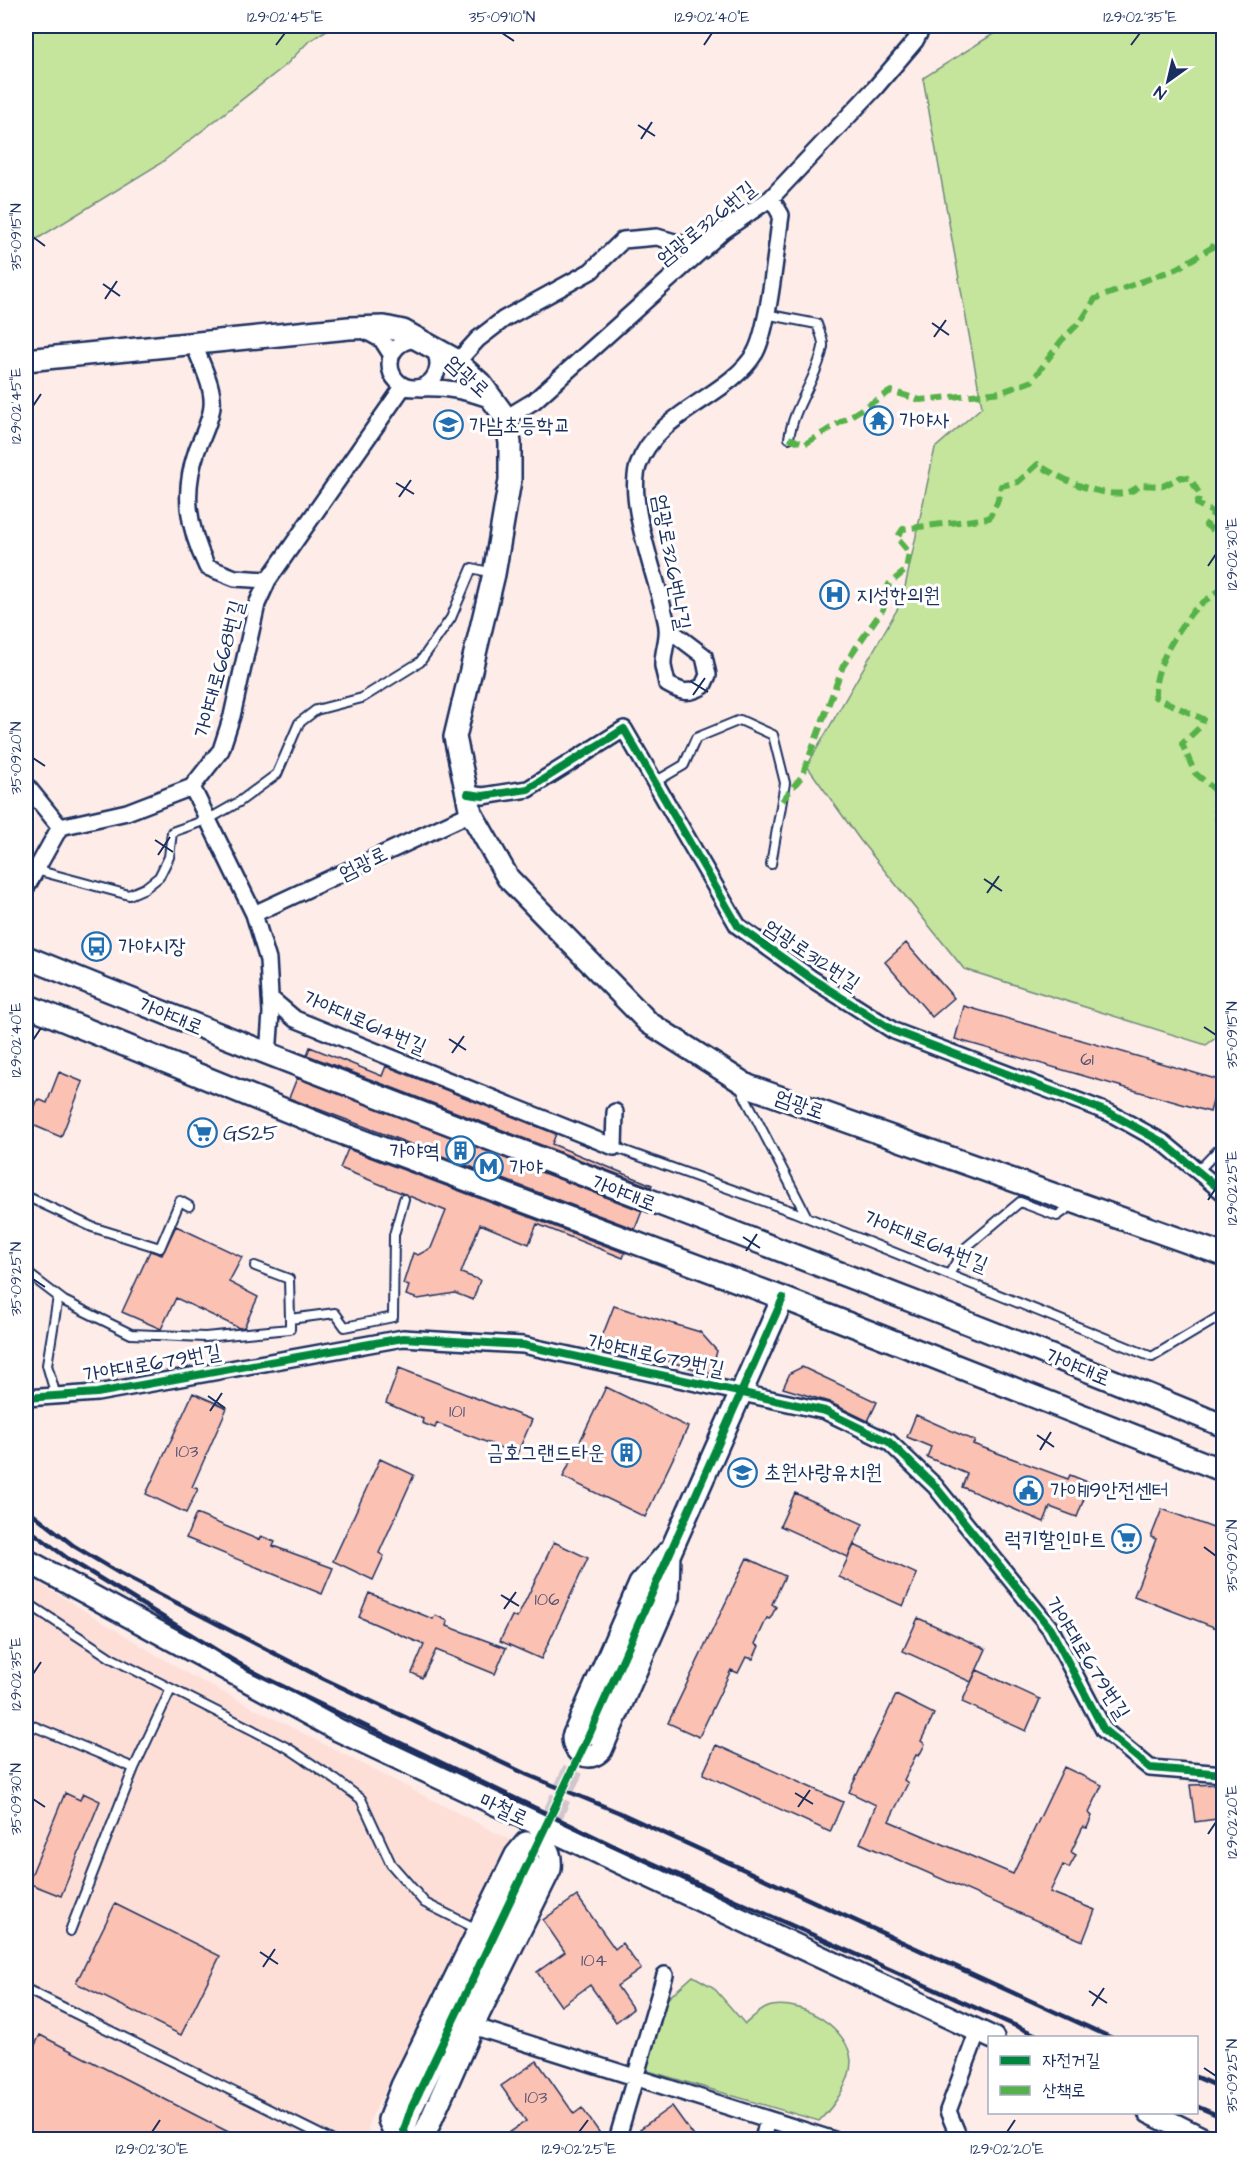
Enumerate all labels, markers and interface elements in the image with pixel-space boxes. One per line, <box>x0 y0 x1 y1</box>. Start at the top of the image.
text: 129°02'45"E <box>247 7 323 28</box>
text: 35°09'10"N <box>469 7 535 28</box>
text: 129°02'40"E <box>675 7 750 28</box>
text: 129°02'35"E <box>1103 7 1177 28</box>
north arrow <box>1138 51 1198 111</box>
text: N <box>1150 81 1170 105</box>
street label: 엄광로326번길 <box>650 174 762 273</box>
text: 35°09'15"N <box>6 203 27 271</box>
street label: 엄광로 <box>439 348 496 404</box>
text: 129°02'45"E <box>6 368 27 444</box>
temple icon: 가야사 <box>862 404 894 436</box>
place label: 가야사 <box>899 406 950 435</box>
school or university icon: 가남초등학교 <box>432 409 464 441</box>
place label: 가남초등학교 <box>469 411 570 440</box>
street label: 엄광로326번나길 <box>645 492 698 632</box>
text: 129°02'30"E <box>1222 518 1243 590</box>
hospital icon: 지성한의원 <box>819 579 851 611</box>
place label: 지성한의원 <box>856 581 941 610</box>
street label: 가야대로668번길 <box>187 597 252 741</box>
text: 35°09'20"N <box>6 722 27 794</box>
street label: 엄광로 <box>334 839 392 888</box>
street label: 엄광로312번길 <box>758 913 865 998</box>
bus stop icon: 가야시장 <box>81 930 113 962</box>
place label: 가야시장 <box>118 932 186 961</box>
street label: 가야대로614번길 <box>299 983 431 1062</box>
street label: 가야대로 <box>134 990 208 1043</box>
text: 35°09'15"N <box>1222 1001 1243 1069</box>
text: 129°02'40"E <box>6 1002 27 1077</box>
house number: 61 <box>1080 1047 1094 1072</box>
street label: 엄광로 <box>771 1082 829 1127</box>
supermarket icon: GS25 <box>186 1117 218 1149</box>
place label: GS25 <box>223 1119 278 1148</box>
building icon: 가야역 <box>445 1135 477 1167</box>
place label: 가야역 <box>389 1137 440 1166</box>
metro station icon: 가야 <box>472 1151 504 1183</box>
text: 129°02'25"E <box>1222 1151 1243 1225</box>
place label: 가야 <box>509 1153 543 1182</box>
street label: 가야대로 <box>587 1168 661 1219</box>
street label: 가야대로614번길 <box>859 1203 992 1280</box>
text: 35°09'25"N <box>6 1242 27 1316</box>
street label: 가야대로679번길 <box>585 1327 727 1384</box>
street label: 가야대로679번길 <box>81 1337 223 1390</box>
street label: 가야대로 <box>1041 1341 1115 1394</box>
house number: 101 <box>449 1399 465 1424</box>
building icon: 금호그랜드타운 <box>610 1436 642 1468</box>
place label: 금호그랜드타운 <box>487 1438 605 1467</box>
house number: 103 <box>176 1439 198 1464</box>
school or university icon: 초원사랑유치원 <box>727 1456 759 1488</box>
place label: 초원사랑유치원 <box>764 1458 882 1487</box>
public building icon: 가야119안전센터 <box>1013 1474 1045 1506</box>
place label: 가야119안전센터 <box>1050 1476 1169 1505</box>
text: 35°09'20"N <box>1222 1520 1243 1592</box>
supermarket icon: 럭키할인마트 <box>1111 1523 1143 1555</box>
place label: 럭키할인마트 <box>1005 1525 1106 1554</box>
house number: 106 <box>535 1587 559 1612</box>
street label: 가야대로679번길 <box>1038 1591 1137 1725</box>
text: 129°02'35"E <box>6 1637 27 1711</box>
text: 35°09'30"N <box>6 1763 27 1835</box>
text: 129°02'20"E <box>1222 1785 1243 1859</box>
street label: 마철로 <box>475 1786 533 1833</box>
house number: 104 <box>581 1948 607 1973</box>
legend <box>988 2036 1198 2114</box>
text: 35°09'25"N <box>1222 2039 1243 2113</box>
text: 자전거길 <box>1042 2048 1100 2073</box>
text: 산책로 <box>1042 2078 1085 2103</box>
house number: 103 <box>525 2085 547 2110</box>
text: 129°02'30"E <box>116 2139 188 2160</box>
text: 129°02'25"E <box>542 2139 616 2160</box>
text: 129°02'20"E <box>970 2139 1044 2160</box>

